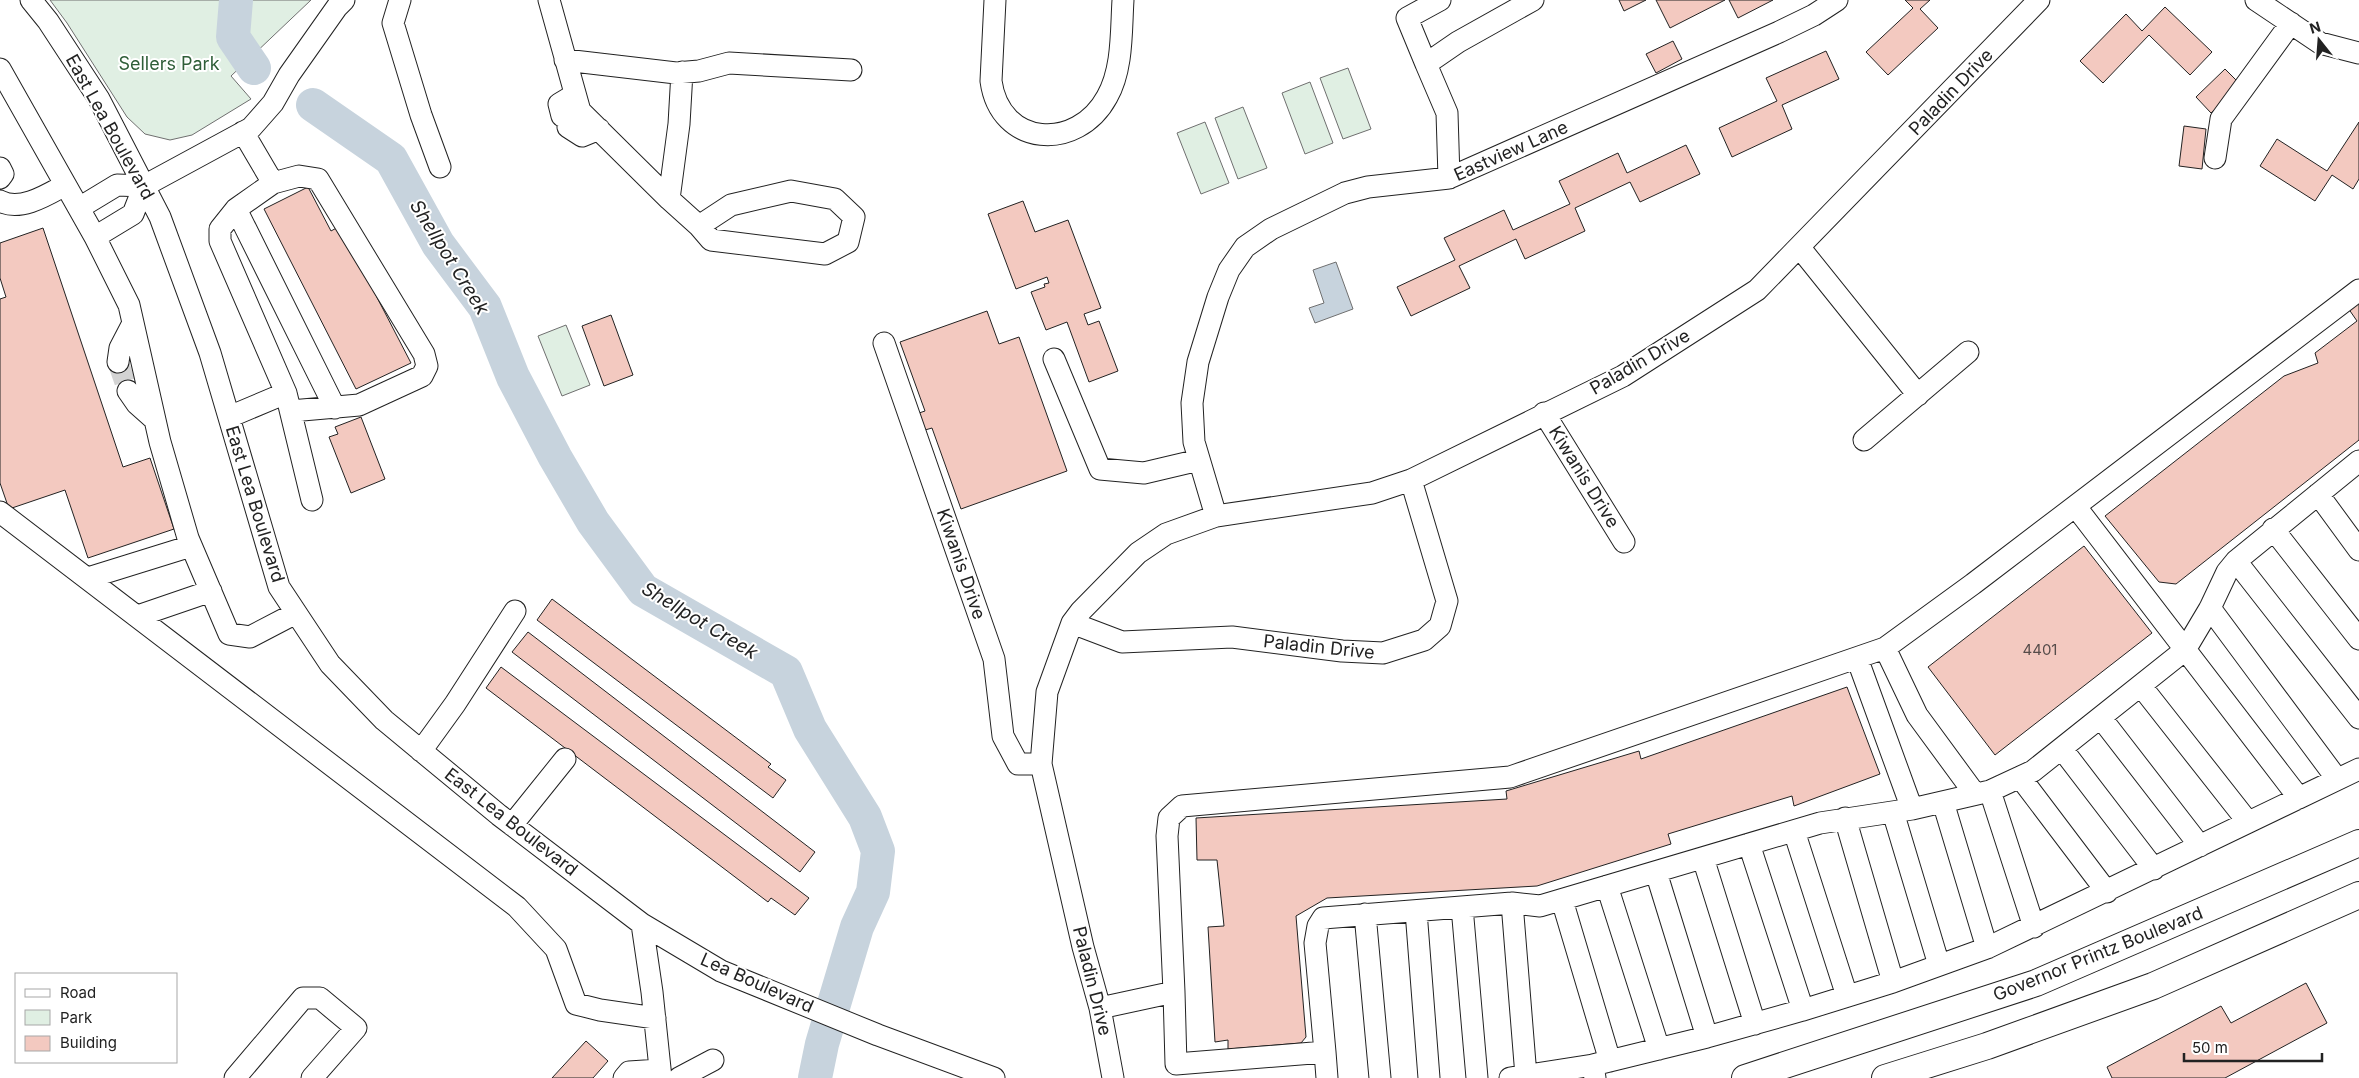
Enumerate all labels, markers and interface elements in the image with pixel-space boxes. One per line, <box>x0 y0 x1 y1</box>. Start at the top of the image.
north arrow <box>2294 15 2344 65</box>
text: N <box>2307 17 2323 37</box>
street label: Paladin Drive <box>1904 44 1997 139</box>
street label: East Lea Boulevard <box>62 50 159 203</box>
park label: Sellers Park <box>118 53 220 74</box>
street label: Eastview Lane <box>1451 116 1571 185</box>
water label: Shellpot Creek <box>405 196 494 319</box>
street label: Paladin Drive <box>1586 325 1693 399</box>
street label: Kiwanis Drive <box>1545 422 1624 531</box>
street label: East Lea Boulevard <box>222 423 289 585</box>
street label: Kiwanis Drive <box>933 506 990 622</box>
water label: Shellpot Creek <box>638 577 762 664</box>
street label: Paladin Drive <box>1262 630 1376 663</box>
house number: 4401 <box>2023 640 2057 659</box>
street label: East Lea Boulevard <box>441 763 582 880</box>
street label: Governor Printz Boulevard <box>1990 902 2206 1005</box>
street label: Paladin Drive <box>1069 924 1116 1038</box>
street label: Lea Boulevard <box>697 948 817 1017</box>
legend <box>15 973 178 1063</box>
text: Road <box>60 983 96 1002</box>
text: Park <box>60 1008 93 1027</box>
scale bar <box>2184 1030 2322 1062</box>
text: Building <box>60 1033 117 1052</box>
text: 50 m <box>2192 1038 2228 1057</box>

